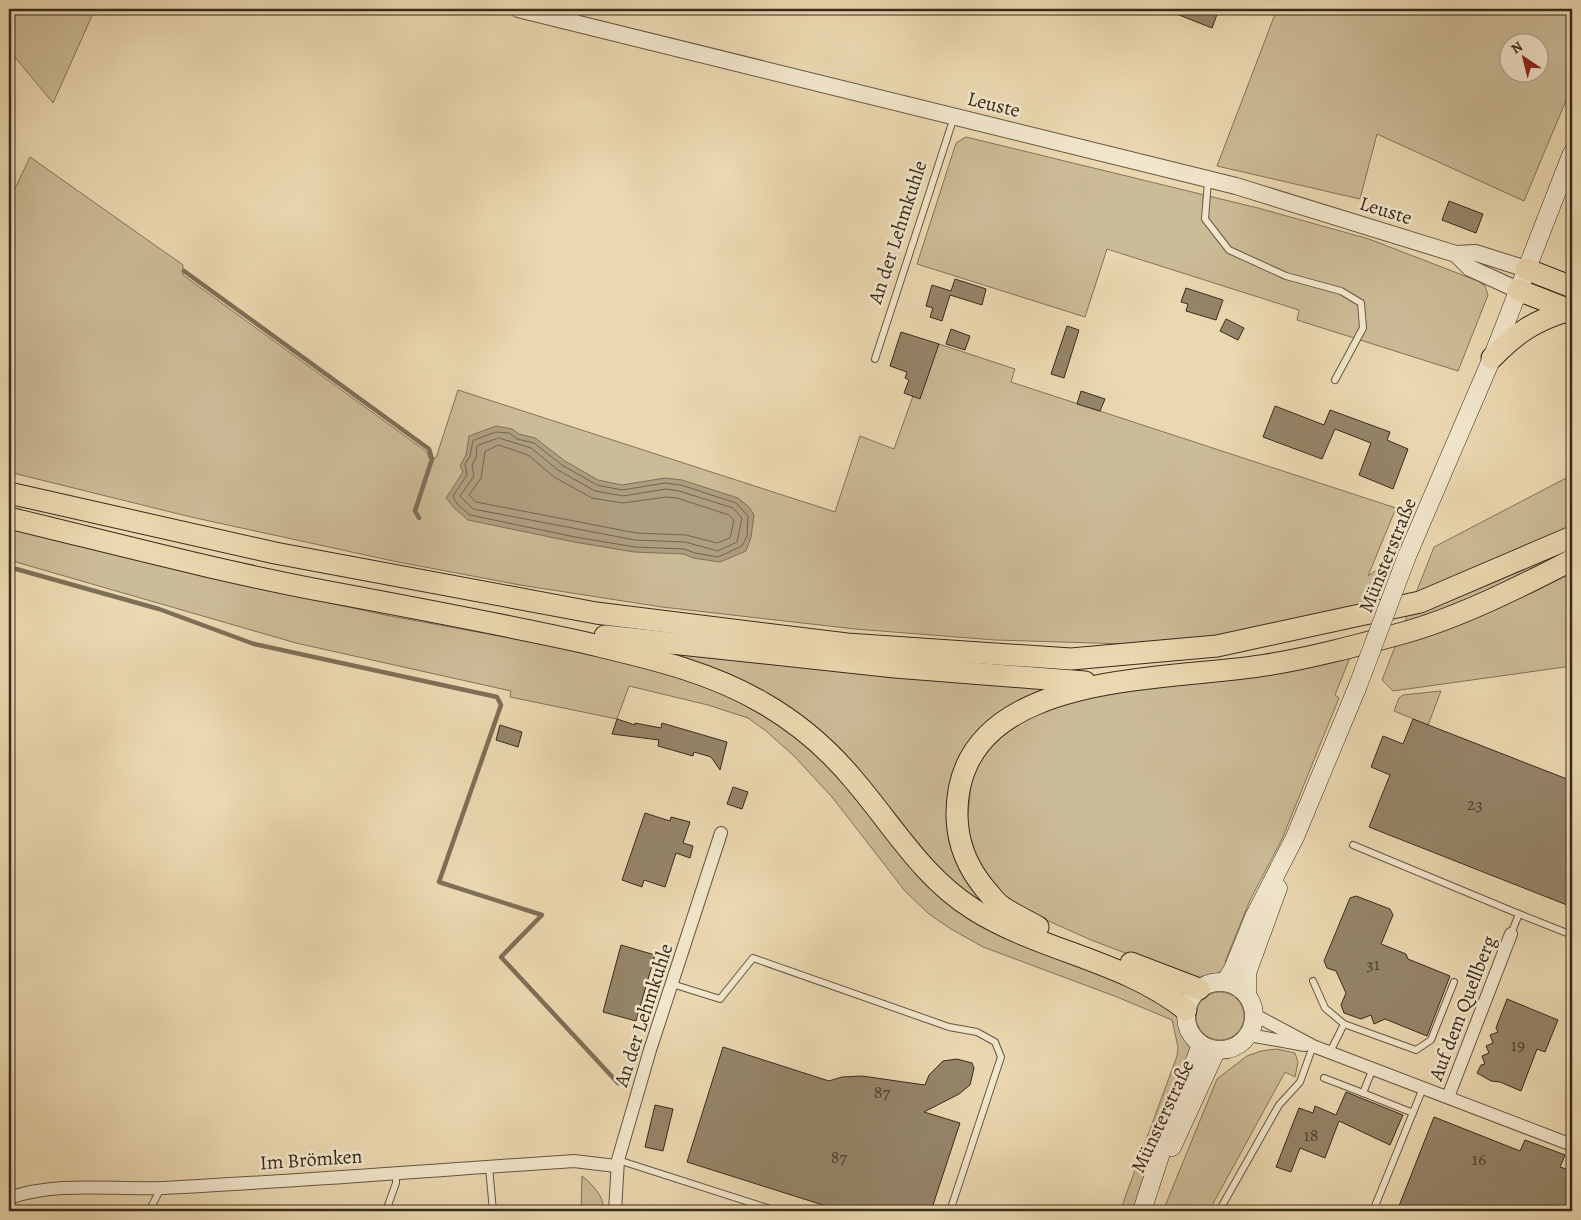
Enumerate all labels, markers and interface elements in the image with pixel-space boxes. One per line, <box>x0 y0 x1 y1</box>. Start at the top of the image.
north arrow <box>1498 32 1548 82</box>
text: N <box>1507 37 1526 58</box>
street label: Leuste <box>965 85 1023 124</box>
street label: An der Lehmkuhle <box>861 157 933 308</box>
street label: Leuste <box>1356 190 1415 231</box>
street label: Münsterstraße <box>1352 494 1423 617</box>
house number: 23 <box>1467 792 1483 816</box>
street label: Auf dem Quellberg <box>1422 932 1503 1085</box>
street label: An der Lehmkuhle <box>607 940 679 1091</box>
house number: 31 <box>1366 952 1380 976</box>
house number: 19 <box>1511 1033 1525 1057</box>
street label: Münsterstraße <box>1124 1055 1200 1177</box>
house number: 87 <box>874 1080 891 1104</box>
house number: 18 <box>1304 1123 1318 1147</box>
street label: Im Brömken <box>259 1142 363 1177</box>
house number: 87 <box>831 1145 848 1169</box>
house number: 16 <box>1472 1147 1486 1171</box>

